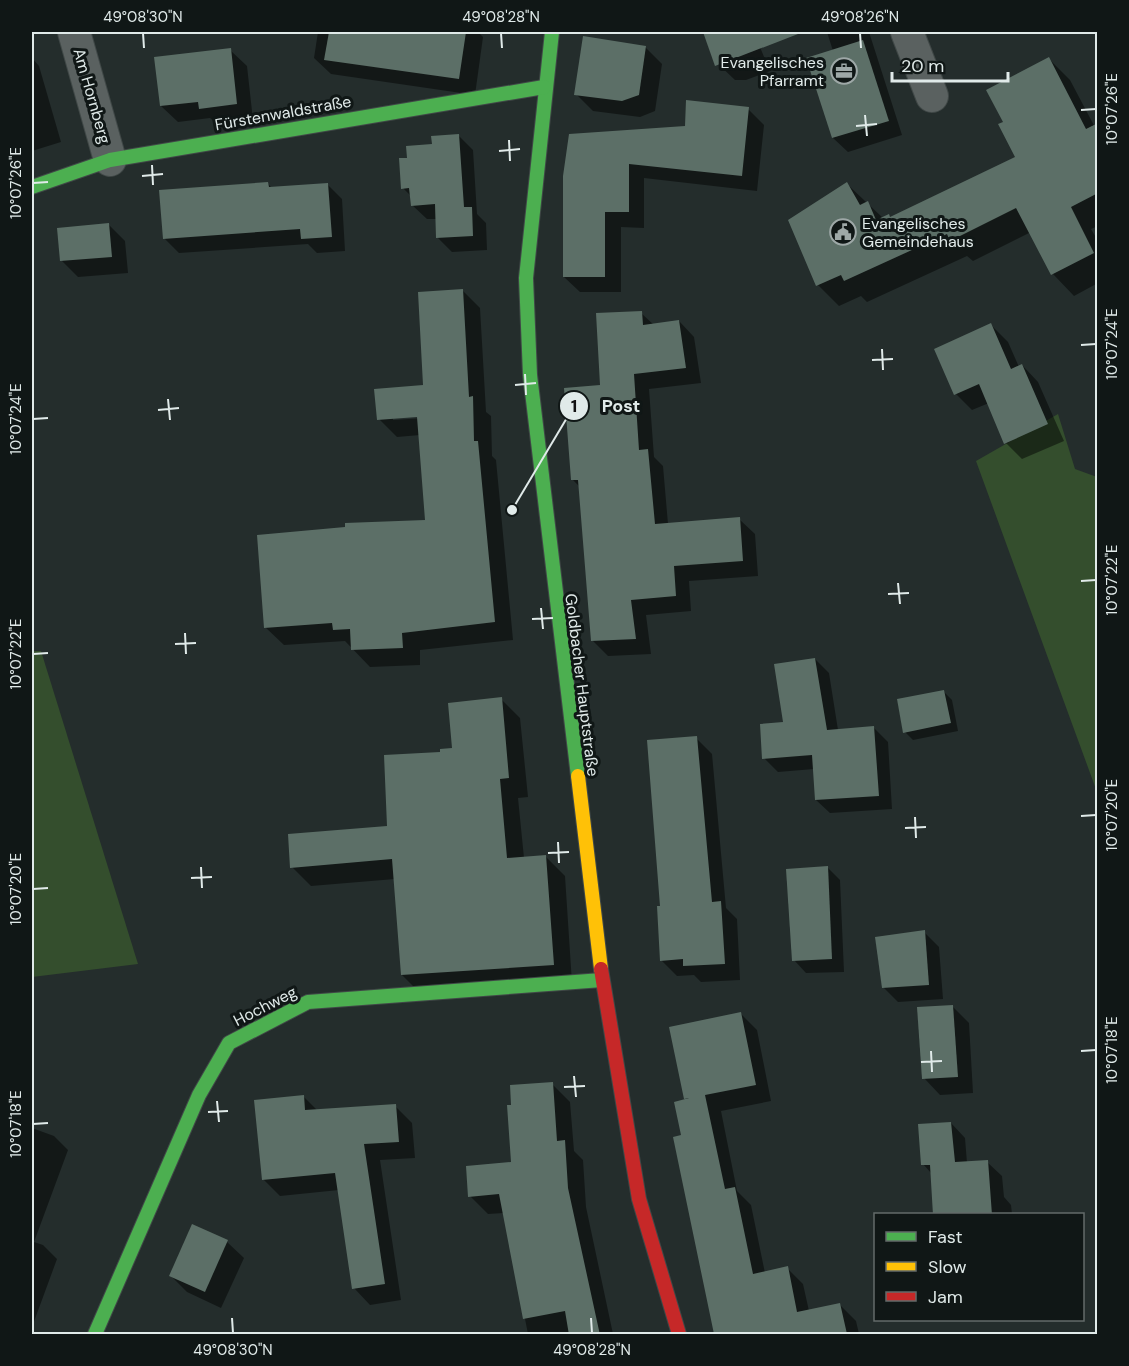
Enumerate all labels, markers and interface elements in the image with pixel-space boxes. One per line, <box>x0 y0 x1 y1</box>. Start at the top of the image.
text: 49°08'30"N <box>103 7 183 27</box>
text: 49°08'28"N <box>462 7 540 27</box>
text: 49°08'26"N <box>821 7 899 27</box>
scale bar <box>892 45 1008 83</box>
street label: Am Hornberg <box>68 46 116 146</box>
place label: Evangelisches Pfarramt <box>720 52 824 91</box>
text: 20 m <box>901 54 944 78</box>
office icon: Evangelisches Pfarramt <box>829 56 859 86</box>
text: 10°07'26"E <box>1102 73 1122 145</box>
street label: Fürstenwaldstraße <box>213 91 353 135</box>
text: 10°07'26"E <box>6 147 26 219</box>
place label: Evangelisches Gemeindehaus <box>862 213 974 252</box>
public building icon: Evangelisches Gemeindehaus <box>828 217 858 247</box>
text: 10°07'24"E <box>1102 308 1122 380</box>
text: 10°07'24"E <box>6 383 26 455</box>
callout: Post <box>559 388 652 424</box>
text: 1 <box>571 394 577 418</box>
text: Post <box>602 394 640 418</box>
text: 10°07'22"E <box>1102 544 1122 616</box>
street label: Goldbacher Hauptstraße <box>560 592 604 778</box>
text: 10°07'22"E <box>6 618 26 690</box>
text: 10°07'20"E <box>1102 779 1122 851</box>
text: 10°07'20"E <box>6 853 26 925</box>
street label: Hochweg <box>230 981 300 1031</box>
text: 10°07'18"E <box>1102 1016 1122 1084</box>
text: 10°07'18"E <box>6 1090 26 1158</box>
legend <box>874 1213 1084 1321</box>
text: Fast <box>928 1225 963 1249</box>
text: Slow <box>928 1255 967 1279</box>
text: Jam <box>928 1285 963 1309</box>
text: 49°08'30"N <box>193 1340 273 1360</box>
text: 49°08'28"N <box>553 1340 631 1360</box>

